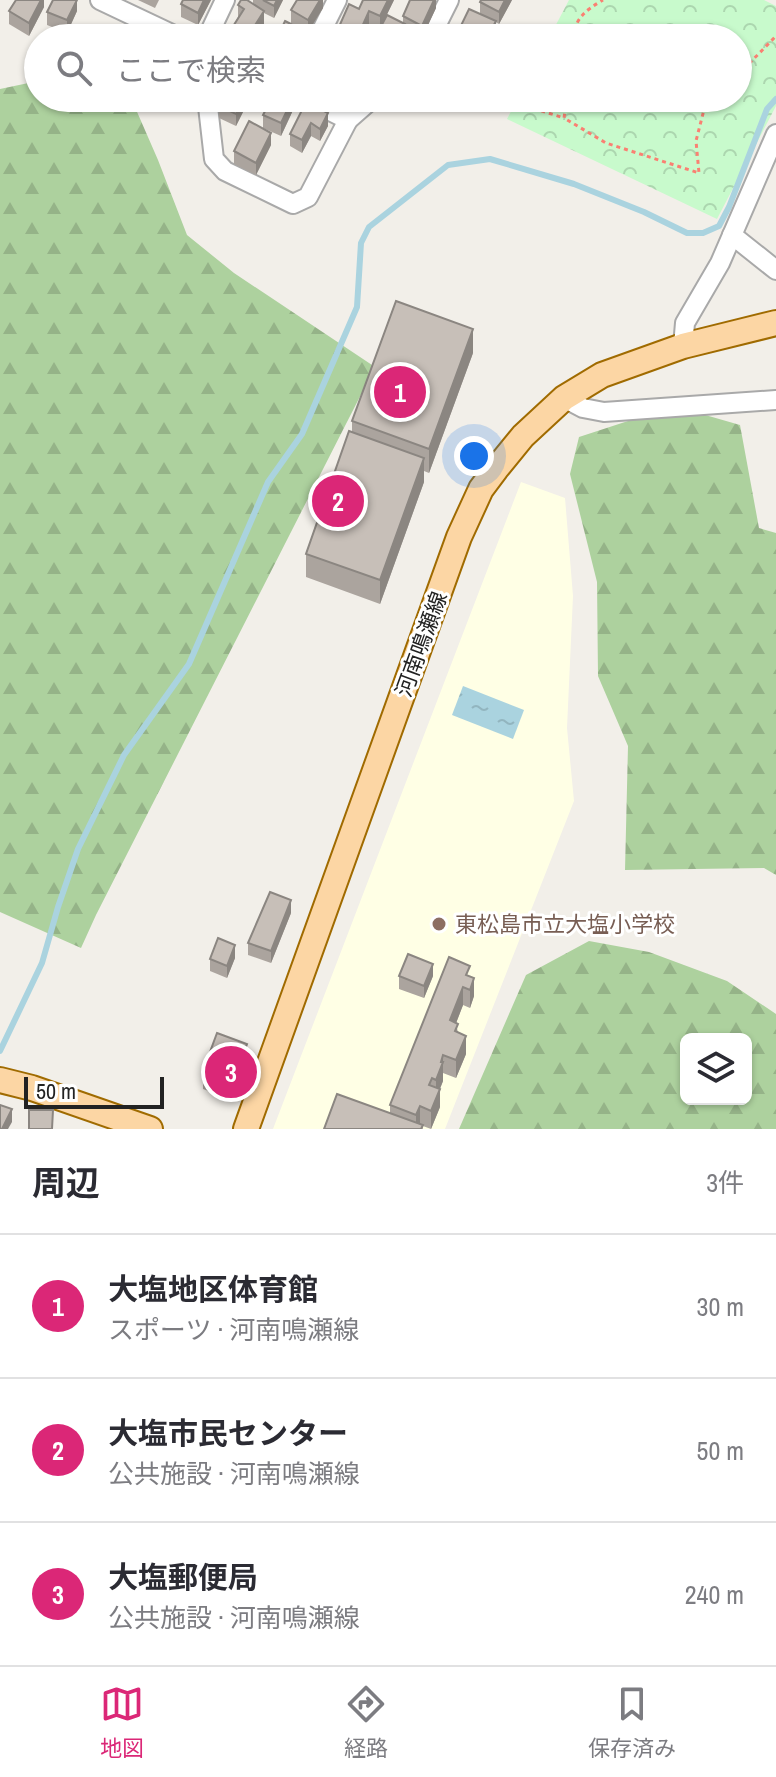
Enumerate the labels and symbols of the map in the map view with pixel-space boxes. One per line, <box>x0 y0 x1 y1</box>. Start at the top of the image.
pin: 1 <box>374 362 426 422</box>
your location <box>454 436 494 476</box>
pin: 2 <box>312 471 364 531</box>
street label: 河南鳴瀬線 <box>388 587 454 701</box>
place label: 東松島市立大塩小学校 <box>455 909 675 939</box>
marker: 東松島市立大塩小学校 <box>430 915 448 933</box>
pin: 3 <box>205 1042 257 1102</box>
scale bar <box>24 1073 164 1109</box>

